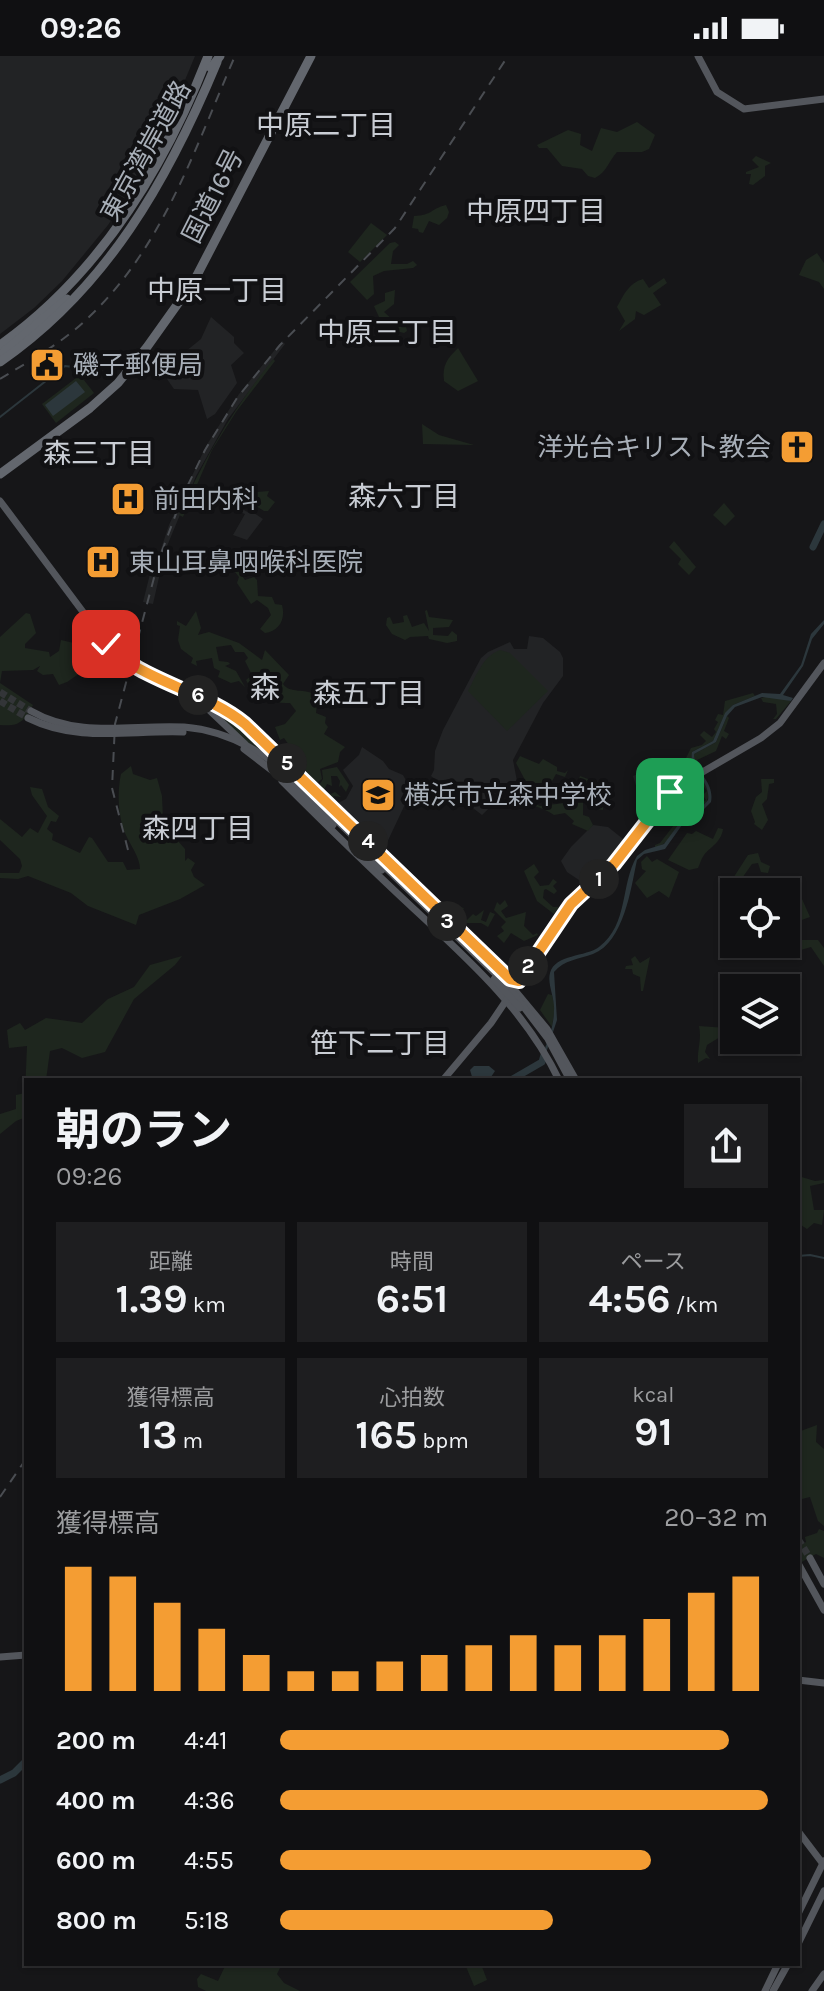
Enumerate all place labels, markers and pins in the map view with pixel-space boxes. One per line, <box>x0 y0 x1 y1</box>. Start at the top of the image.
public building icon: 磯子郵便局 <box>28 346 66 384</box>
place label: 磯子郵便局 <box>73 350 203 381</box>
church icon: 洋光台キリスト教会 <box>778 428 816 466</box>
place label: 洋光台キリスト教会 <box>537 432 771 463</box>
hospital icon: 前田内科 <box>109 480 147 518</box>
place label: 前田内科 <box>154 484 258 515</box>
hospital icon: 東山耳鼻咽喉科医院 <box>84 543 122 581</box>
place label: 東山耳鼻咽喉科医院 <box>129 547 363 578</box>
pin <box>72 610 140 678</box>
pin: 6 <box>178 675 218 715</box>
pin: 5 <box>267 743 307 783</box>
pin <box>636 758 704 826</box>
school or university icon: 横浜市立森中学校 <box>359 776 397 814</box>
place label: 横浜市立森中学校 <box>404 780 612 811</box>
pin: 4 <box>348 821 388 861</box>
pin: 1 <box>579 859 619 899</box>
pin: 3 <box>427 901 467 941</box>
pin: 2 <box>508 946 548 986</box>

